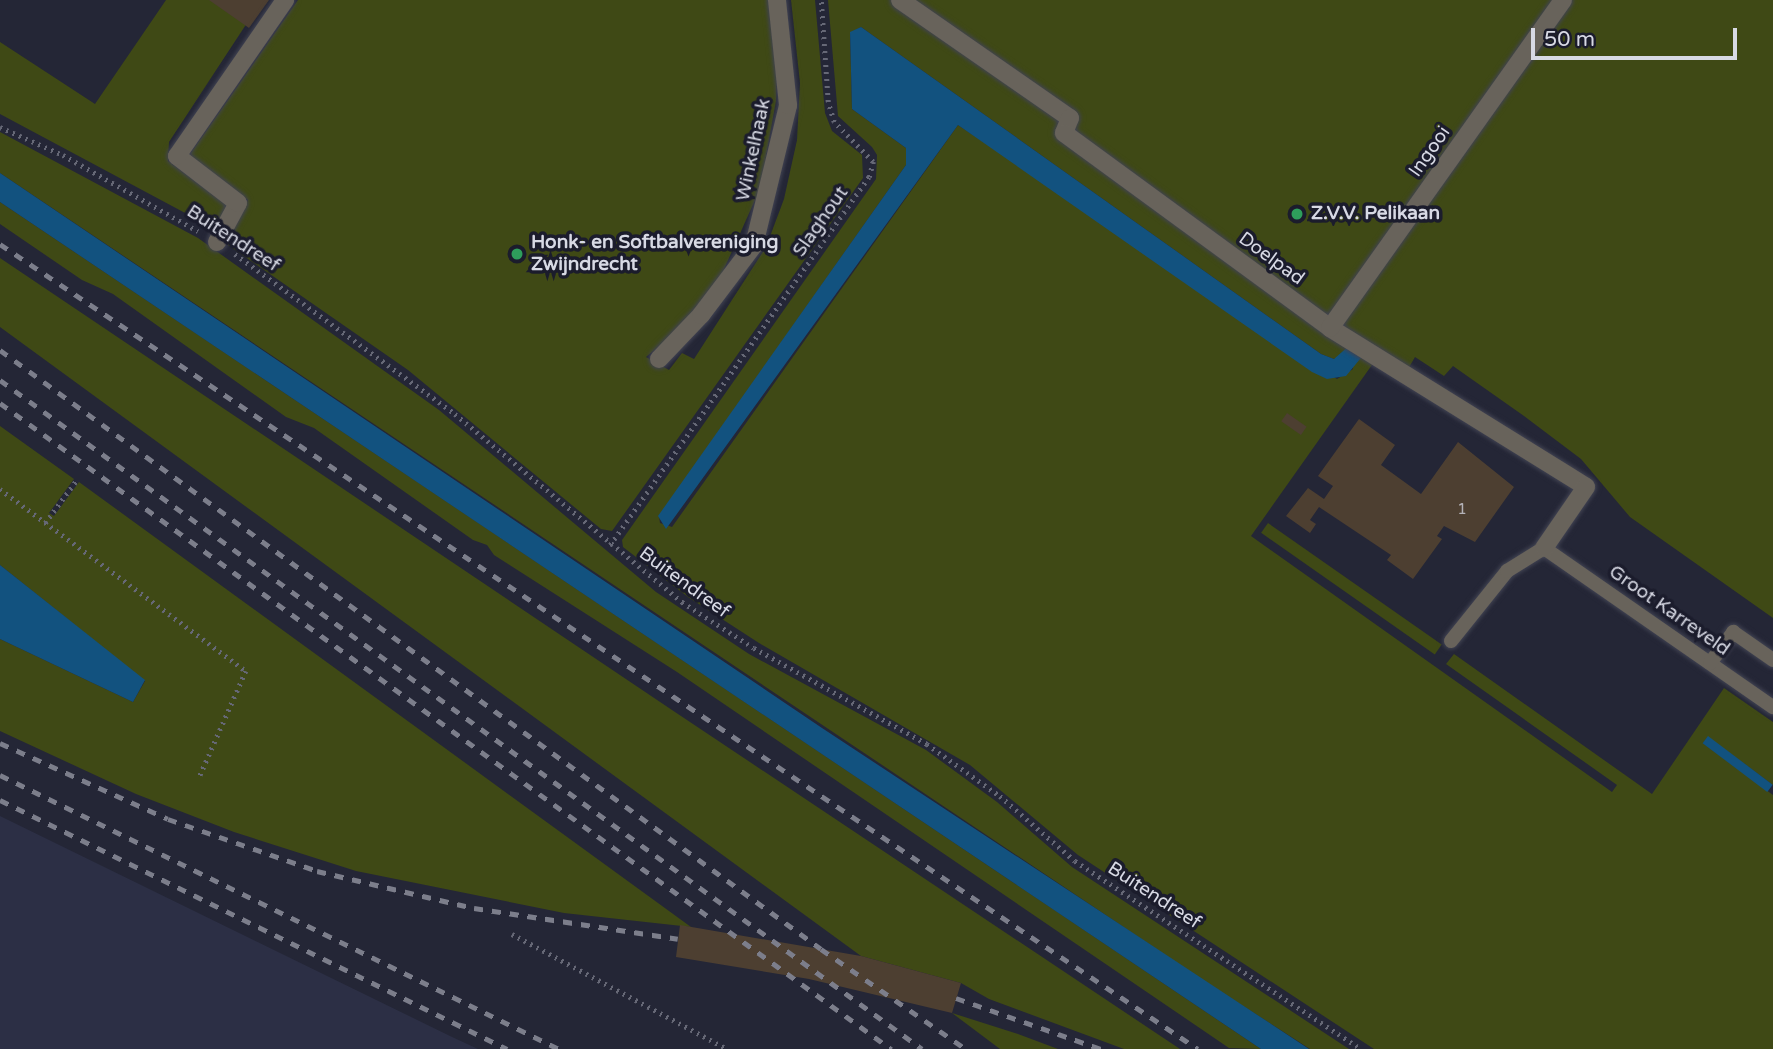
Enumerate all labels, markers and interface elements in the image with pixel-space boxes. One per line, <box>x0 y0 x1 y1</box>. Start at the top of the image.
scale bar <box>1535 14 1742 58</box>
text: 50 m <box>1544 27 1595 52</box>
street label: Winkelhaak <box>732 97 776 203</box>
street label: Ingooi <box>1404 122 1456 182</box>
street label: Slaghout <box>788 182 854 262</box>
street label: Buitendreef <box>182 200 284 278</box>
place label: Z.V.V. Pelikaan <box>1311 203 1440 225</box>
marker: Z.V.V. Pelikaan <box>1289 206 1305 222</box>
street label: Doelpad <box>1234 228 1308 290</box>
place label: Honk- en Softbalvereniging Zwijndrecht <box>531 232 778 276</box>
marker: Honk- en Softbalvereniging Zwijndrecht <box>509 246 525 262</box>
house number: 1 <box>1457 499 1467 519</box>
street label: Buitendreef <box>634 542 734 624</box>
street label: Groot Karreveld <box>1604 561 1734 661</box>
street label: Buitendreef <box>1103 857 1205 935</box>

